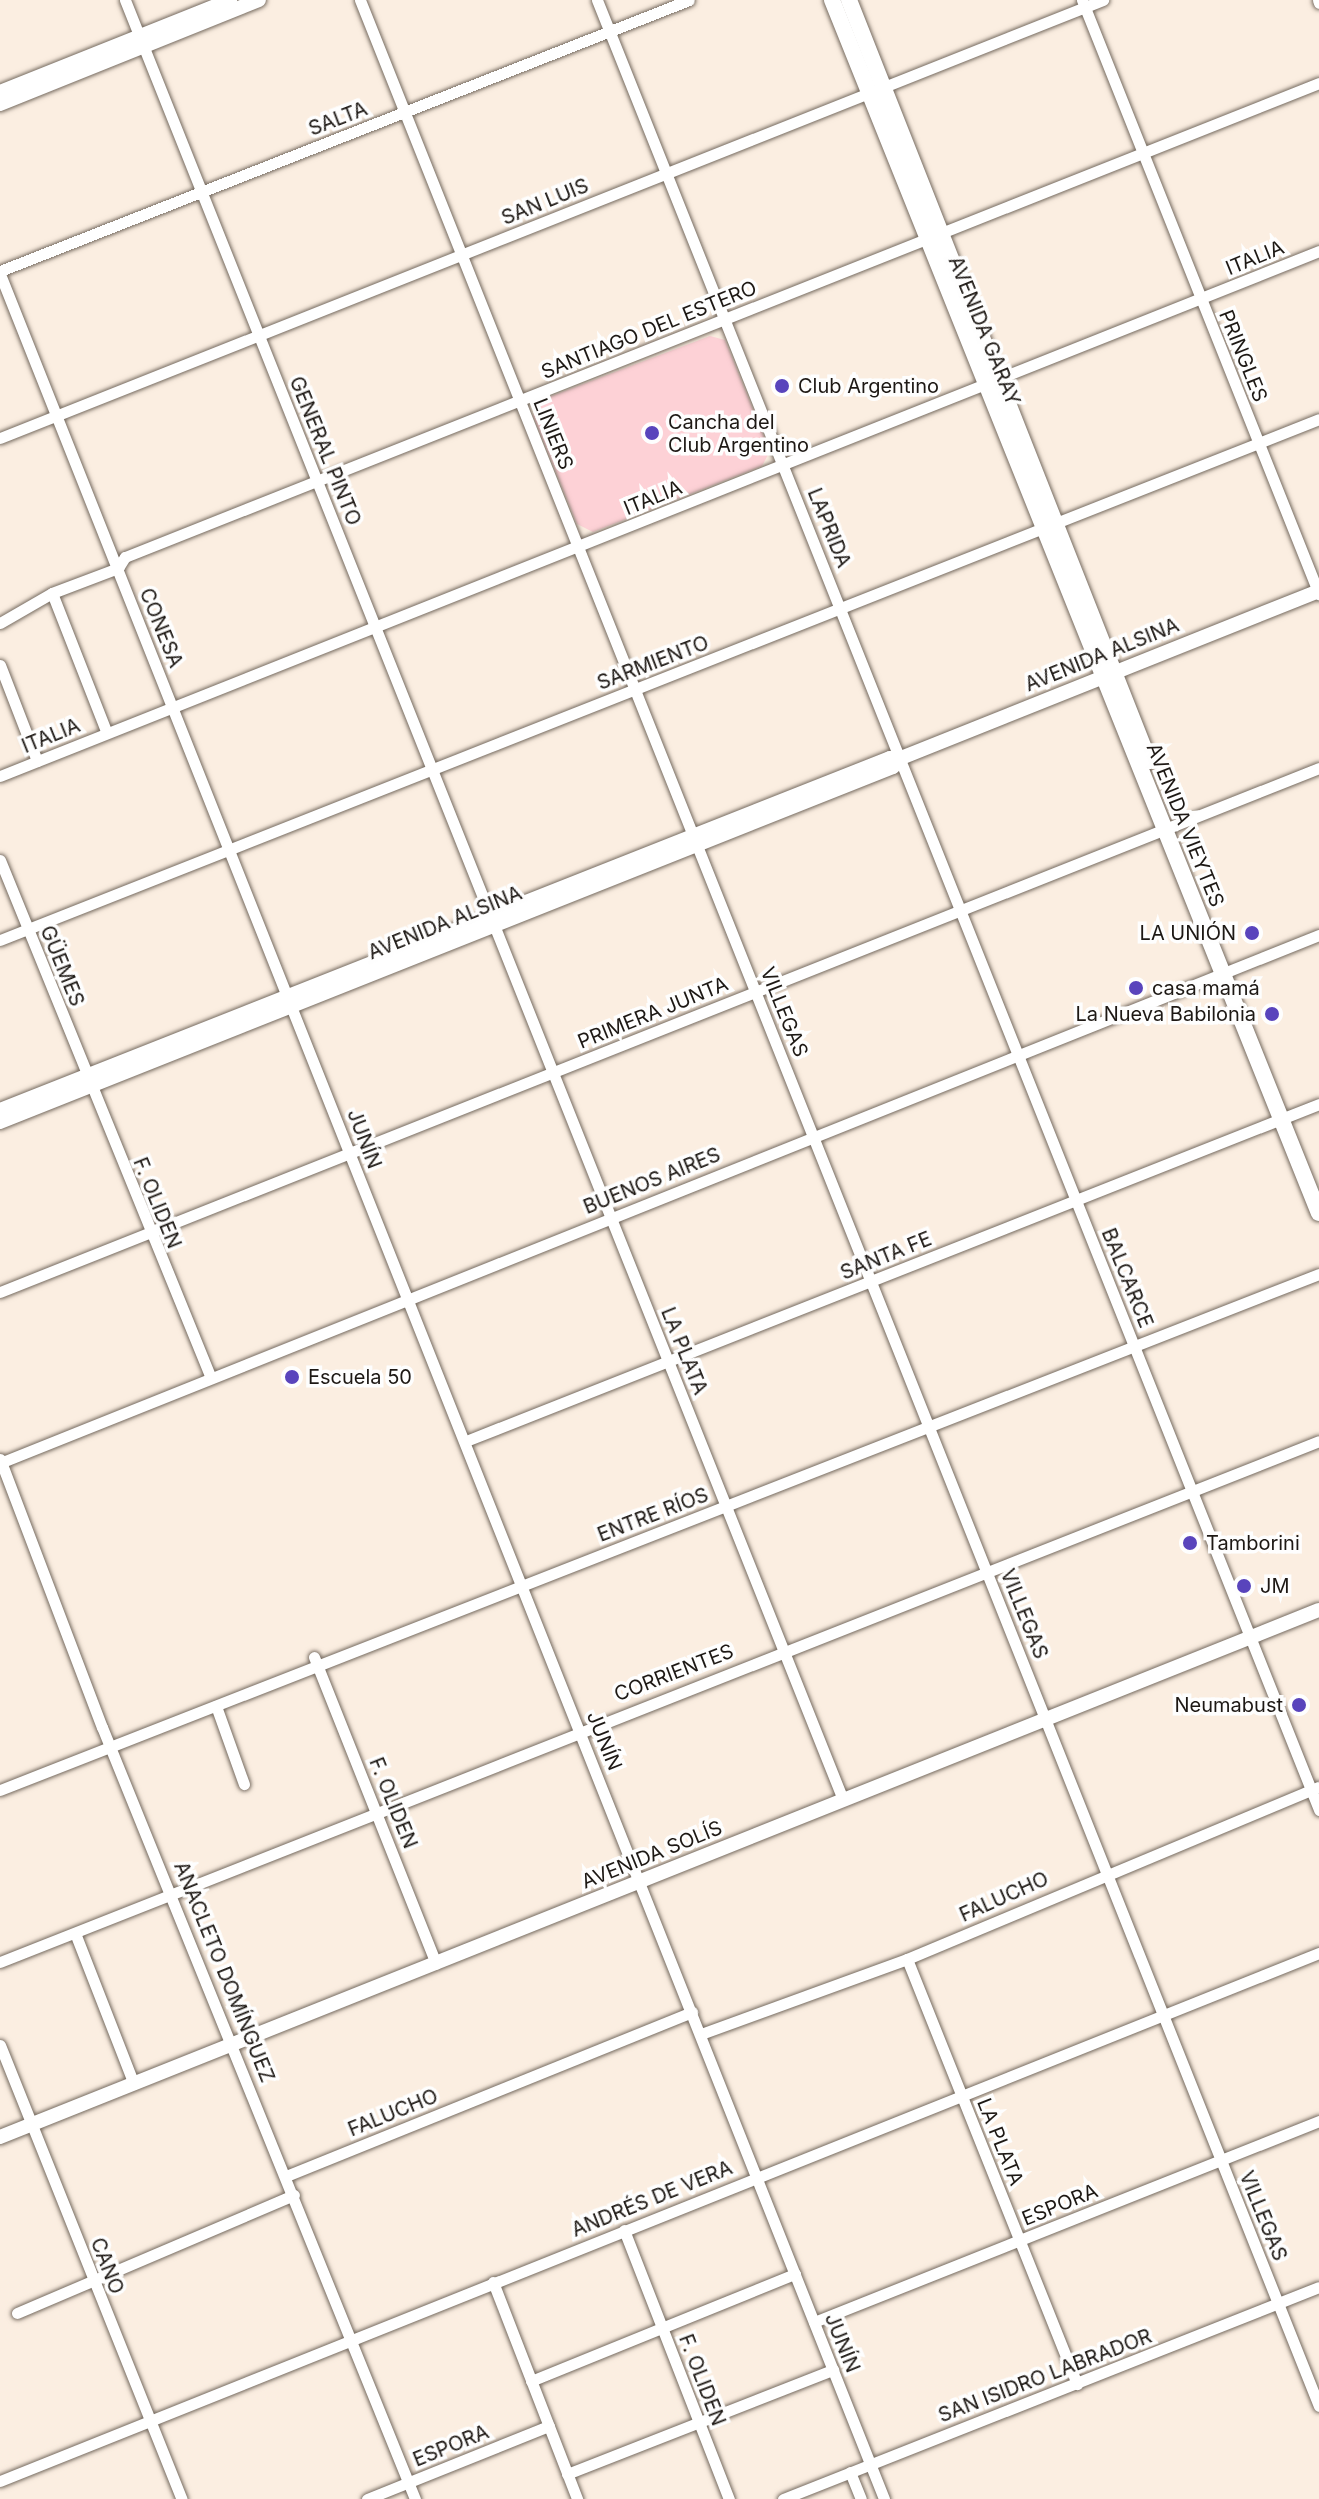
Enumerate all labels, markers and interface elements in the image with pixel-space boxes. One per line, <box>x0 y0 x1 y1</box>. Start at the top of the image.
street label: SALTA <box>305 97 371 141</box>
street label: SAN LUIS <box>498 174 592 230</box>
street label: ITALIA <box>1222 235 1288 281</box>
street label: AVENIDA GARAY <box>943 253 1025 409</box>
street label: SANTIAGO DEL ESTERO <box>538 276 760 384</box>
street label: PRINGLES <box>1214 306 1272 406</box>
street label: GENERAL PINTO <box>284 373 366 529</box>
place label: Club Argentino <box>798 374 939 398</box>
marker: Club Argentino <box>773 377 791 395</box>
street label: LINIERS <box>528 395 578 473</box>
place label: Cancha del Club Argentino <box>668 410 809 457</box>
marker: Cancha del Club Argentino <box>643 424 661 442</box>
street label: ITALIA <box>620 475 686 521</box>
street label: LAPRIDA <box>802 485 856 571</box>
street label: CONESA <box>134 585 188 671</box>
street label: AVENIDA ALSINA <box>1021 613 1183 697</box>
street label: SARMIENTO <box>594 631 712 695</box>
street label: ITALIA <box>18 713 84 759</box>
street label: AVENIDA VIEYTES <box>1141 739 1229 911</box>
street label: AVENIDA ALSINA <box>364 881 526 965</box>
place label: LA UNIÓN <box>1140 921 1236 945</box>
street label: GÜEMES <box>35 922 89 1010</box>
marker: LA UNIÓN <box>1243 924 1261 942</box>
street label: VILLEGAS <box>755 964 813 1060</box>
street label: PRIMERA JUNTA <box>574 972 732 1054</box>
place label: casa mamá <box>1152 976 1260 1000</box>
marker: casa mamá <box>1127 979 1145 997</box>
place label: La Nueva Babilonia <box>1076 1002 1256 1026</box>
marker: La Nueva Babilonia <box>1263 1005 1281 1023</box>
street label: JUNÍN <box>342 1106 386 1172</box>
street label: BUENOS AIRES <box>580 1143 724 1219</box>
street label: F. OLIDEN <box>128 1154 186 1252</box>
street label: BALCARCE <box>1096 1225 1158 1331</box>
street label: SANTA FE <box>837 1227 935 1285</box>
street label: LA PLATA <box>656 1304 712 1398</box>
place label: Escuela 50 <box>308 1365 412 1389</box>
marker: Escuela 50 <box>283 1368 301 1386</box>
street label: ENTRE RÍOS <box>594 1483 712 1547</box>
place label: Tamborini <box>1206 1531 1300 1555</box>
marker: Tamborini <box>1181 1534 1199 1552</box>
street label: VILLEGAS <box>995 1566 1053 1662</box>
place label: JM <box>1260 1574 1289 1598</box>
marker: JM <box>1235 1577 1253 1595</box>
street label: CORRIENTES <box>611 1639 737 1707</box>
place label: Neumabust <box>1175 1693 1283 1717</box>
marker: Neumabust <box>1290 1696 1308 1714</box>
street label: JUNÍN <box>581 1708 627 1774</box>
street label: F. OLIDEN <box>364 1754 422 1852</box>
street label: AVENIDA SOLÍS <box>578 1816 726 1894</box>
street label: ANACLETO DOMÍNGUEZ <box>169 1858 279 2086</box>
street label: FALUCHO <box>956 1867 1052 1927</box>
street label: FALUCHO <box>345 2084 441 2142</box>
street label: LA PLATA <box>972 2095 1028 2189</box>
street label: ANDRÉS DE VERA <box>568 2156 736 2242</box>
street label: VILLEGAS <box>1234 2168 1292 2264</box>
street label: ESPORA <box>1019 2179 1101 2231</box>
street label: CANO <box>85 2234 129 2298</box>
street label: JUNÍN <box>819 2310 865 2376</box>
street label: SAN ISIDRO LABRADOR <box>935 2324 1155 2428</box>
street label: F. OLIDEN <box>674 2331 730 2429</box>
street label: ESPORA <box>410 2420 492 2472</box>

